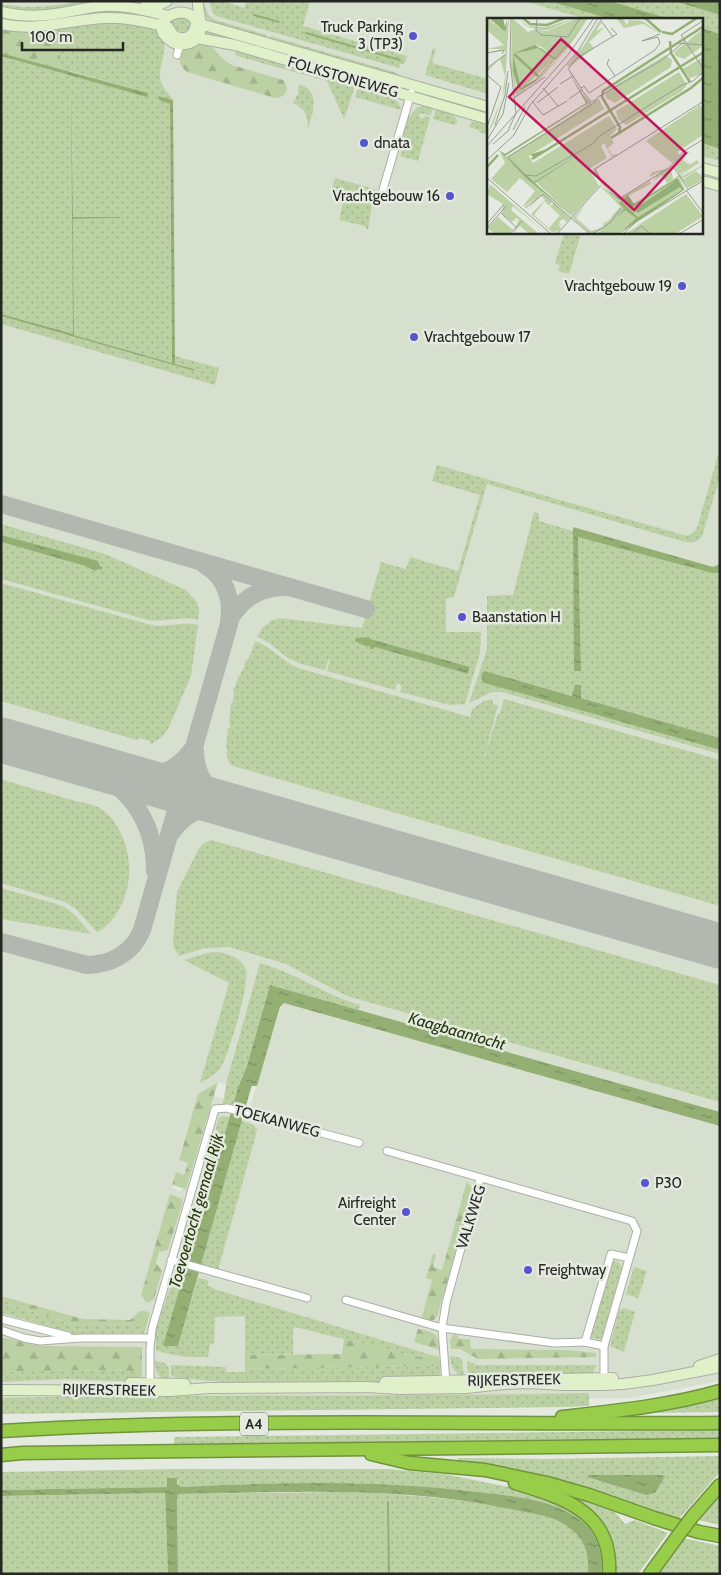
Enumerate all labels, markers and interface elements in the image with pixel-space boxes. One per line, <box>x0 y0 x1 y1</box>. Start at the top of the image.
place label: Truck Parking 3 (TP3) <box>321 18 404 53</box>
inset map <box>487 18 704 234</box>
scale bar <box>22 20 124 52</box>
text: 100 m <box>30 28 72 46</box>
marker: Truck Parking 3 (TP3) <box>407 30 419 42</box>
street label: FOLKSTONEWEG <box>286 53 400 101</box>
place label: dnata <box>374 134 411 152</box>
marker: dnata <box>358 137 370 149</box>
place label: Vrachtgebouw 16 <box>332 187 440 205</box>
marker: Vrachtgebouw 16 <box>444 190 456 202</box>
place label: Vrachtgebouw 19 <box>564 277 672 295</box>
marker: Vrachtgebouw 19 <box>676 280 688 292</box>
place label: Vrachtgebouw 17 <box>424 328 531 346</box>
marker: Vrachtgebouw 17 <box>408 331 420 343</box>
place label: Baanstation H <box>472 608 561 626</box>
marker: Baanstation H <box>456 611 468 623</box>
water label: Kaagbaantocht <box>406 1008 509 1054</box>
street label: TOEKANWEG <box>232 1101 322 1141</box>
water label: Toevoertocht gemaal Rijk <box>165 1130 228 1291</box>
place label: P30 <box>655 1174 682 1192</box>
marker: P30 <box>639 1177 651 1189</box>
street label: VALKWEG <box>453 1183 489 1251</box>
place label: Airfreight Center <box>338 1194 396 1229</box>
marker: Airfreight Center <box>400 1206 412 1218</box>
place label: Freightway <box>538 1261 607 1279</box>
marker: Freightway <box>522 1264 534 1276</box>
street label: RIJKERSTREEK <box>467 1370 561 1390</box>
street label: RIJKERSTREEK <box>62 1380 156 1400</box>
road number: A4 <box>240 1412 268 1436</box>

